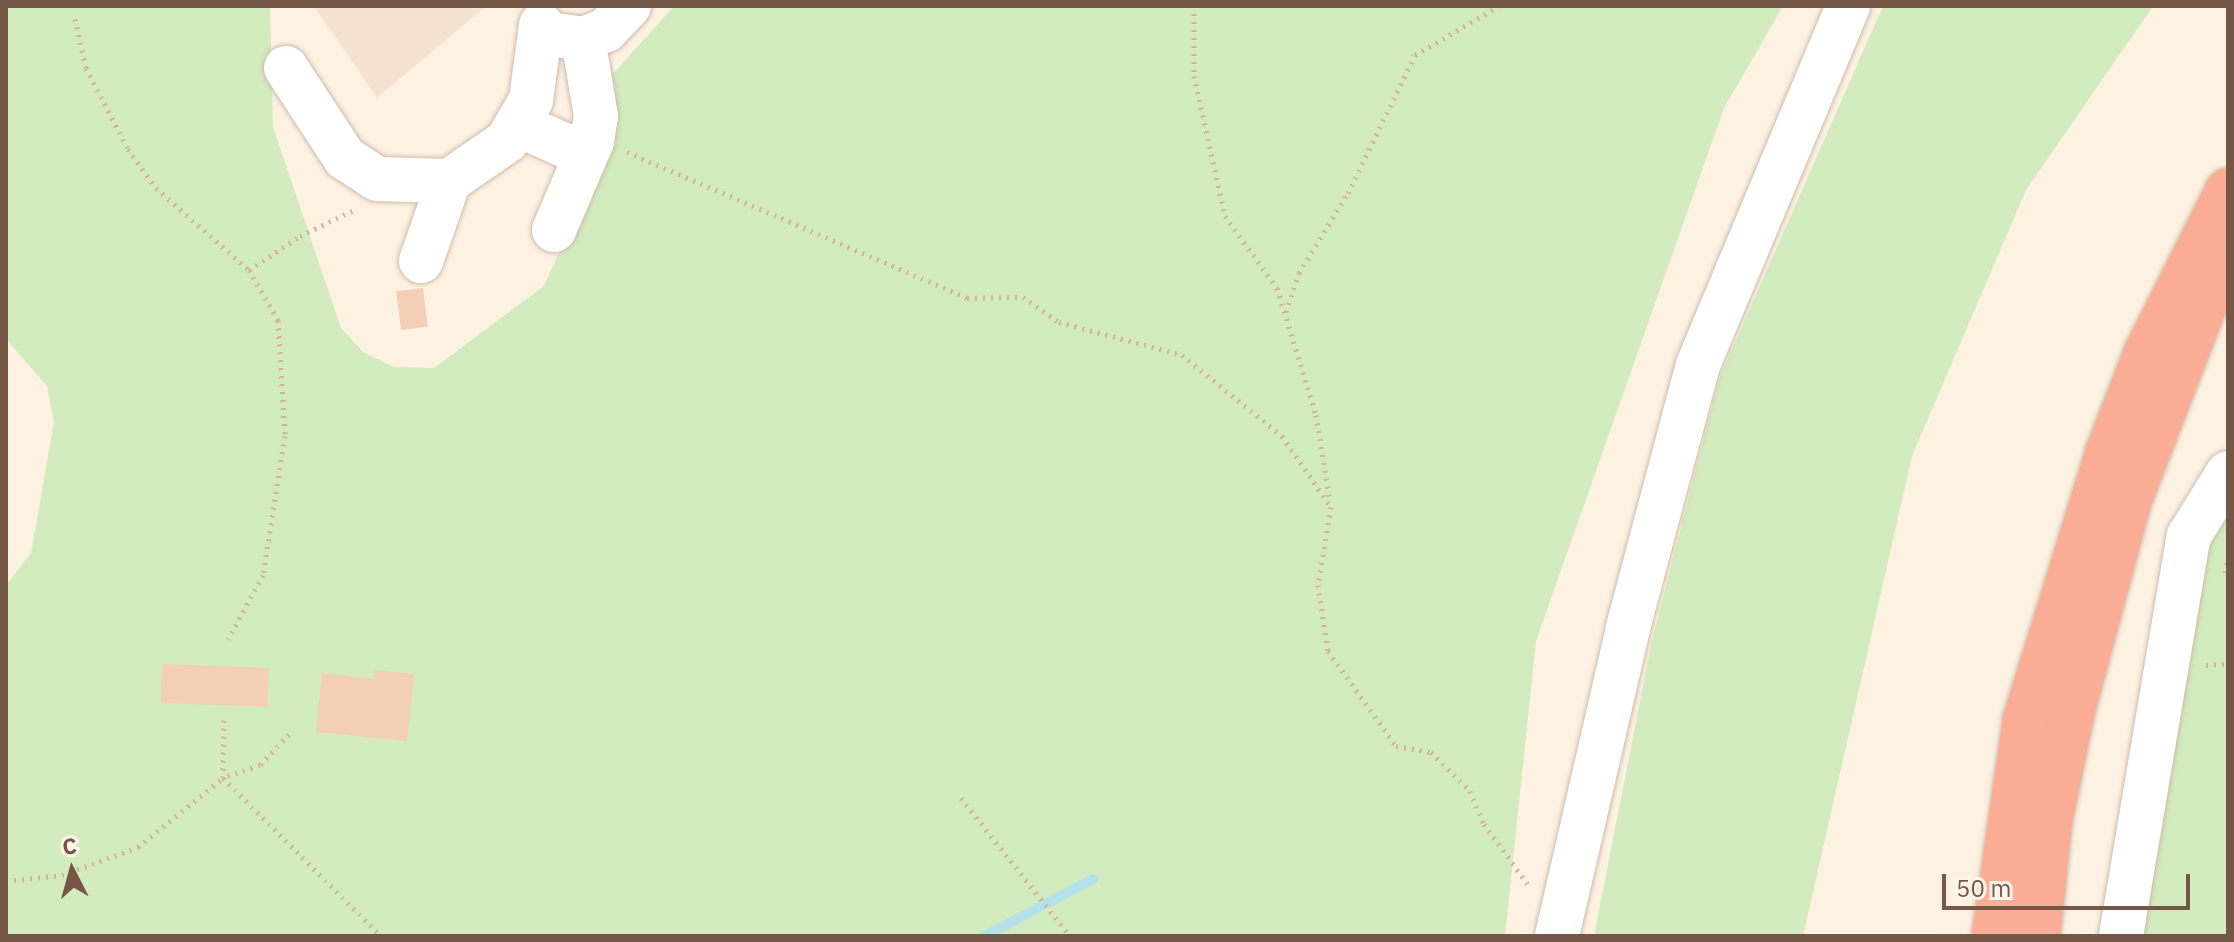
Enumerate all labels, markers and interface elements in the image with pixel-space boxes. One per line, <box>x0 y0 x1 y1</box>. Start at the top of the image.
north arrow <box>32 830 112 910</box>
text: С <box>61 830 78 861</box>
scale bar <box>1946 858 2194 908</box>
text: 50 m <box>1956 872 2011 904</box>

